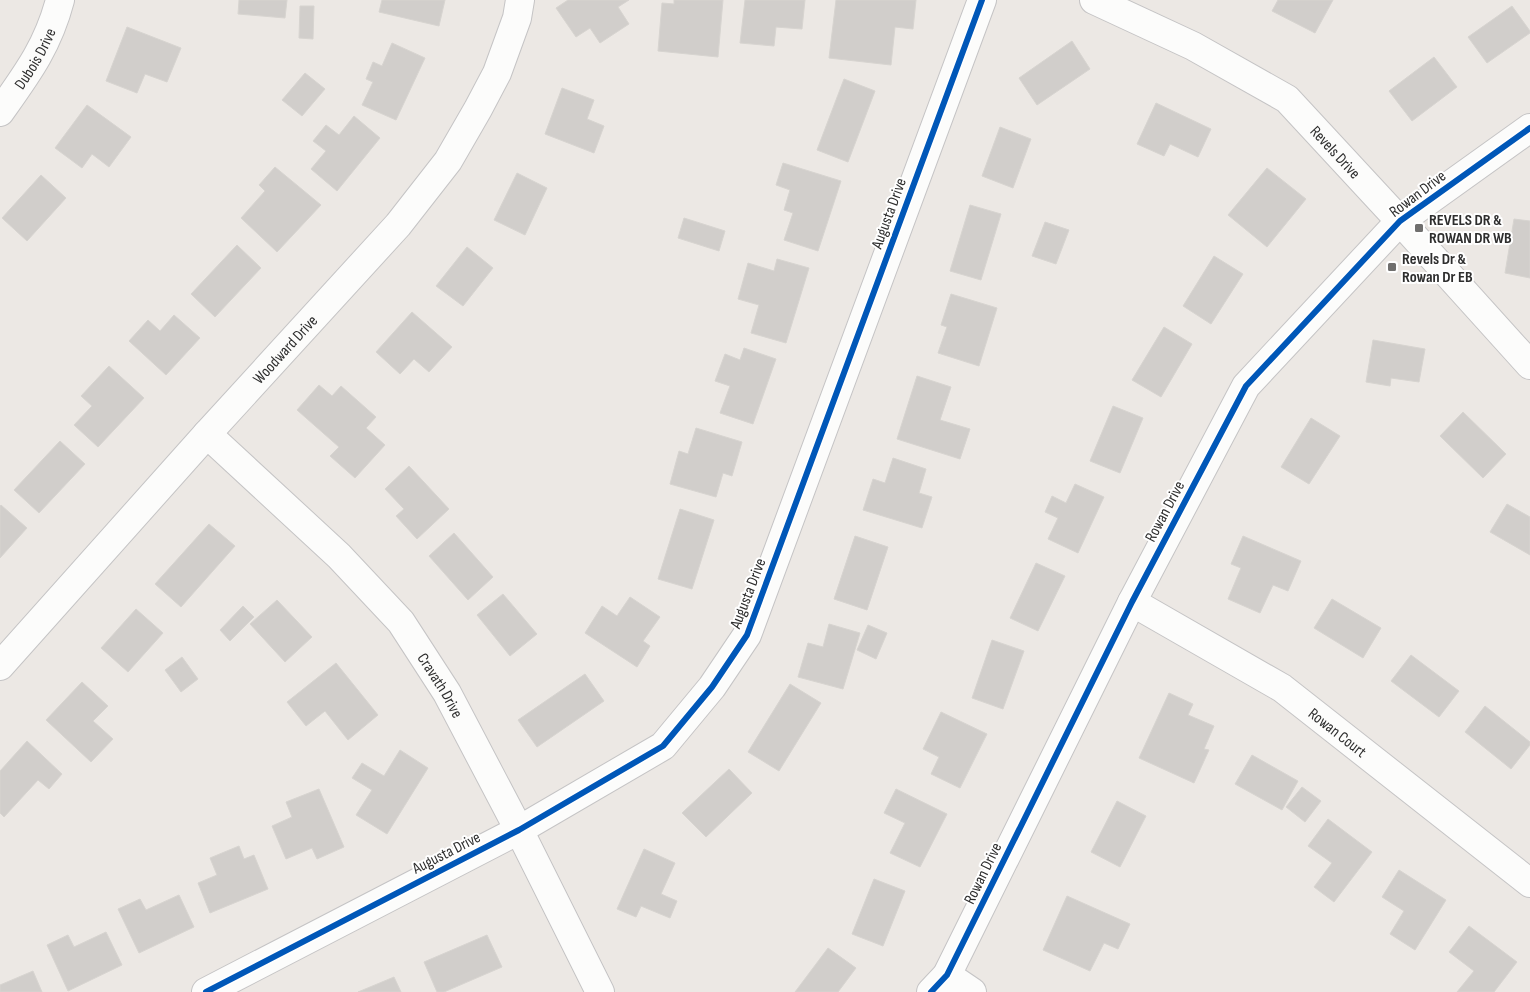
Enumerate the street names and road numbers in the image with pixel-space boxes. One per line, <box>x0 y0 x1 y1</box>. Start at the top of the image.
street label: Dubois Drive <box>11 26 61 93</box>
street label: Revels Drive <box>1306 122 1364 183</box>
street label: Rowan Drive <box>1386 167 1450 222</box>
street label: Augusta Drive <box>868 176 911 252</box>
street label: Woodward Drive <box>250 312 322 388</box>
street label: Rowan Drive <box>1141 478 1189 545</box>
street label: Augusta Drive <box>726 556 770 632</box>
street label: Cravath Drive <box>413 650 466 721</box>
street label: Rowan Court <box>1304 704 1370 762</box>
street label: Augusta Drive <box>409 828 484 879</box>
street label: Rowan Drive <box>960 840 1006 908</box>

